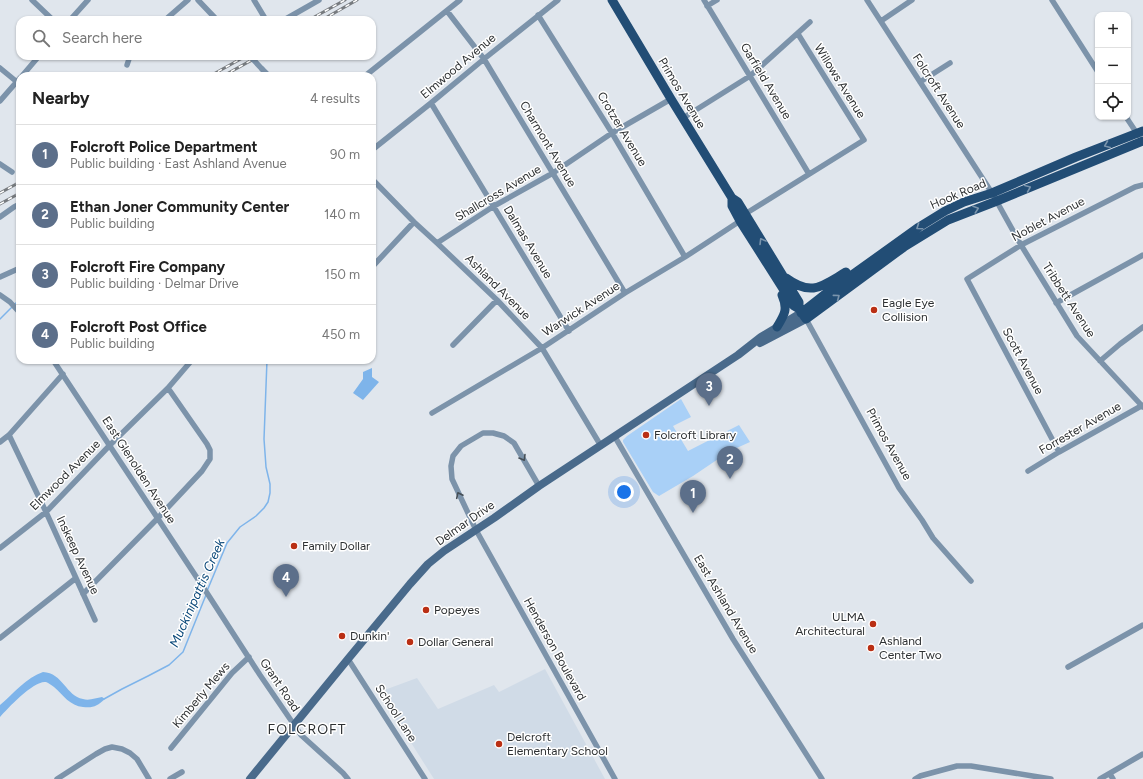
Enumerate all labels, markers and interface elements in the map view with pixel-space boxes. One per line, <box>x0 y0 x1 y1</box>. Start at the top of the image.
map controls <box>1095 12 1131 120</box>
button: + <box>1095 12 1131 48</box>
search box <box>16 16 376 60</box>
icon: search <box>30 27 52 49</box>
text: Search here <box>62 29 142 47</box>
street label: Elmwood Avenue <box>418 30 499 101</box>
street label: Garfield Avenue <box>738 40 794 122</box>
street label: Willows Avenue <box>812 41 869 121</box>
button: − <box>1095 48 1131 84</box>
street label: Folcroft Avenue <box>910 51 969 131</box>
street label: Primos Avenue <box>655 55 709 131</box>
button: locate <box>1095 84 1131 120</box>
text: Nearby <box>32 88 90 108</box>
street label: Crotzer Avenue <box>594 89 650 169</box>
text: 4 results <box>310 91 360 106</box>
street label: Charmont Avenue <box>517 99 579 190</box>
text: Folcroft Police Department <box>70 138 257 156</box>
one-way arrow <box>1103 140 1111 148</box>
text: 1 <box>42 147 48 162</box>
text: 90 m <box>330 147 360 162</box>
text: Public building · East Ashland Avenue <box>70 156 287 171</box>
street label: Shallcross Avenue <box>453 162 544 224</box>
street label: Hook Road <box>928 176 988 212</box>
one-way arrow <box>1023 185 1031 193</box>
street label: Noblet Avenue <box>1009 194 1087 244</box>
text: Ethan Joner Community Center <box>70 198 289 216</box>
street label: Dalmas Avenue <box>501 203 555 281</box>
one-way arrow <box>973 205 980 213</box>
text: 2 <box>41 207 49 222</box>
text: 140 m <box>324 207 360 222</box>
text: Public building <box>70 216 155 231</box>
one-way arrow <box>916 222 923 230</box>
one-way arrow <box>759 238 766 245</box>
street label: Ashland Avenue <box>462 251 534 323</box>
text: Folcroft Fire Company <box>70 258 225 276</box>
street label: Tribbett Avenue <box>1040 260 1099 340</box>
text: 3 <box>41 267 49 282</box>
text: 150 m <box>325 267 360 282</box>
text: Public building · Delmar Drive <box>70 276 239 291</box>
street label: Warwick Avenue <box>540 279 623 339</box>
one-way arrow <box>833 295 840 302</box>
place label: Eagle Eye Collision <box>882 296 935 324</box>
marker: Eagle Eye Collision <box>869 305 879 315</box>
text: Folcroft Post Office <box>70 318 207 336</box>
street label: Scott Avenue <box>1000 325 1047 397</box>
text: 4 <box>41 327 49 342</box>
text: 450 m <box>322 327 360 342</box>
text: Public building <box>70 336 155 351</box>
pin: 3 <box>696 373 722 406</box>
street label: Forrester Avenue <box>1037 399 1124 457</box>
street label: Primos Avenue <box>863 406 915 483</box>
street label: East Glenolden Avenue <box>99 414 179 526</box>
place label: Folcroft Library <box>654 428 737 442</box>
marker: Folcroft Library <box>641 430 651 440</box>
street label: Elmwood Avenue <box>27 437 103 513</box>
pin: 2 <box>717 446 743 479</box>
one-way arrow <box>518 454 526 461</box>
pin: 1 <box>680 480 706 513</box>
your location <box>614 482 634 502</box>
one-way arrow <box>456 491 464 499</box>
street label: Delmar Drive <box>433 497 497 548</box>
street label: Inskeep Avenue <box>54 514 102 597</box>
water label: Muckinipattis Creek <box>166 536 228 650</box>
place label: Family Dollar <box>302 539 370 553</box>
marker: Family Dollar <box>289 541 299 551</box>
street label: East Ashland Avenue <box>691 552 761 656</box>
pin: 4 <box>273 564 299 597</box>
street label: Henderson Boulevard <box>521 595 589 703</box>
place label: Popeyes <box>434 603 480 617</box>
marker: Popeyes <box>421 605 431 615</box>
place label: ULMA Architectural <box>795 610 865 638</box>
marker: ULMA Architectural <box>868 619 878 629</box>
place label: Dunkin' <box>350 629 389 643</box>
marker: Dunkin' <box>337 631 347 641</box>
place label: Ashland Center Two <box>879 634 942 662</box>
place label: Dollar General <box>418 635 493 649</box>
marker: Dollar General <box>405 637 415 647</box>
marker: Ashland Center Two <box>866 643 876 653</box>
street label: Grant Road <box>257 656 303 714</box>
street label: Kimberly Mews <box>169 659 233 731</box>
street label: School Lane <box>372 682 420 745</box>
district label: FOLCROFT <box>268 721 346 738</box>
place label: Delcroft Elementary School <box>507 730 608 758</box>
marker: Delcroft Elementary School <box>494 739 504 749</box>

